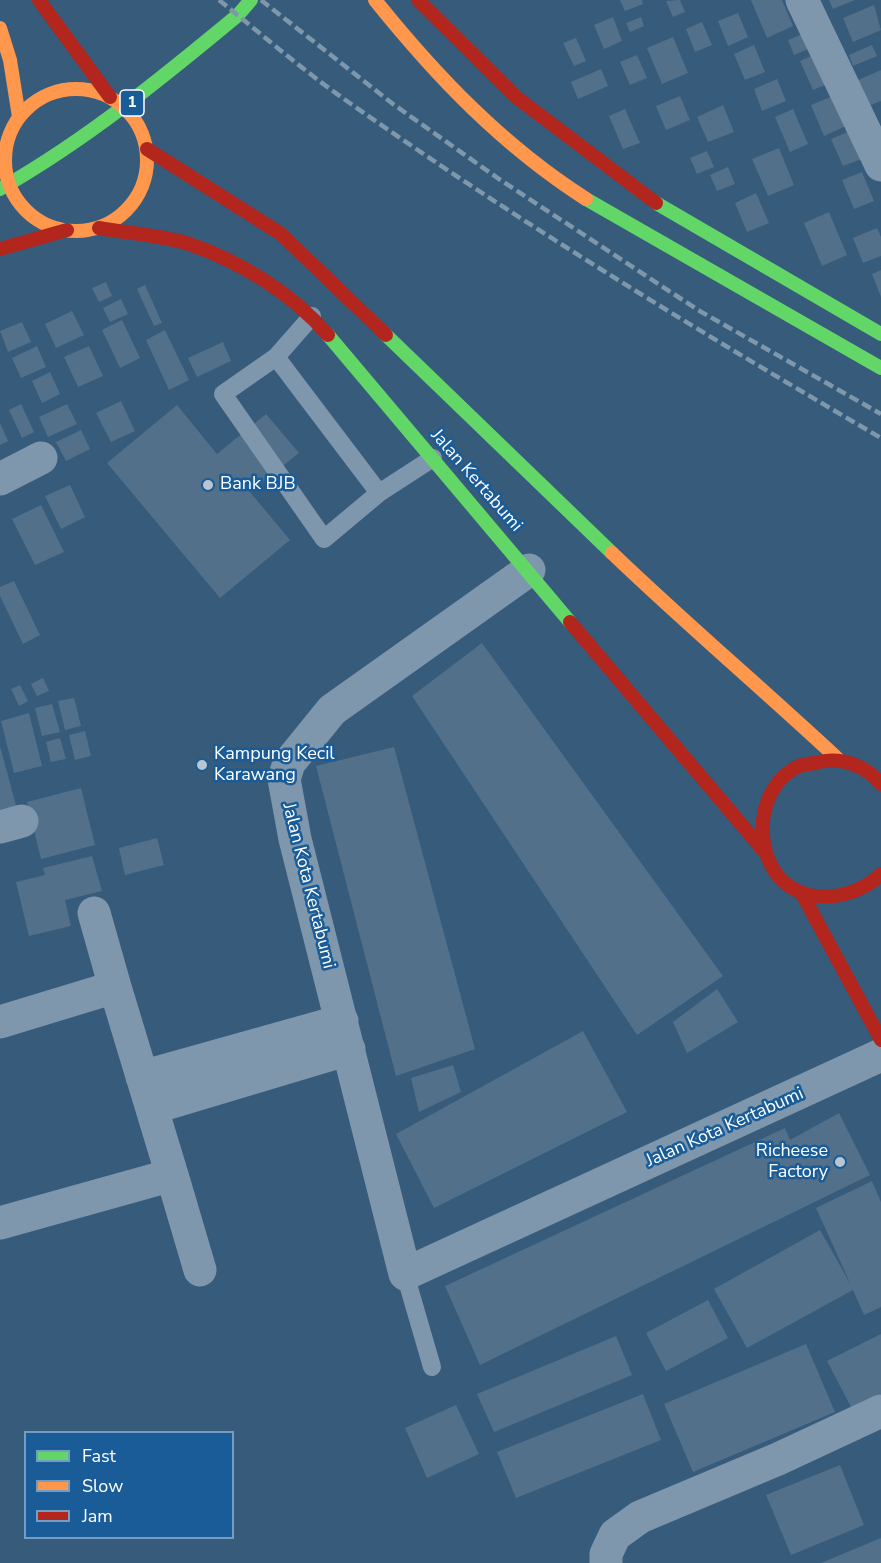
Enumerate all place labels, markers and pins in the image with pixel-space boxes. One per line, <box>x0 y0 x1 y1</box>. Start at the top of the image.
place label: Bank BJB <box>220 474 296 496</box>
marker: Bank BJB <box>201 478 215 492</box>
place label: Kampung Kecil Karawang <box>214 744 335 786</box>
marker: Kampung Kecil Karawang <box>195 758 209 772</box>
place label: Richeese Factory <box>756 1141 828 1184</box>
marker: Richeese Factory <box>833 1155 847 1169</box>

